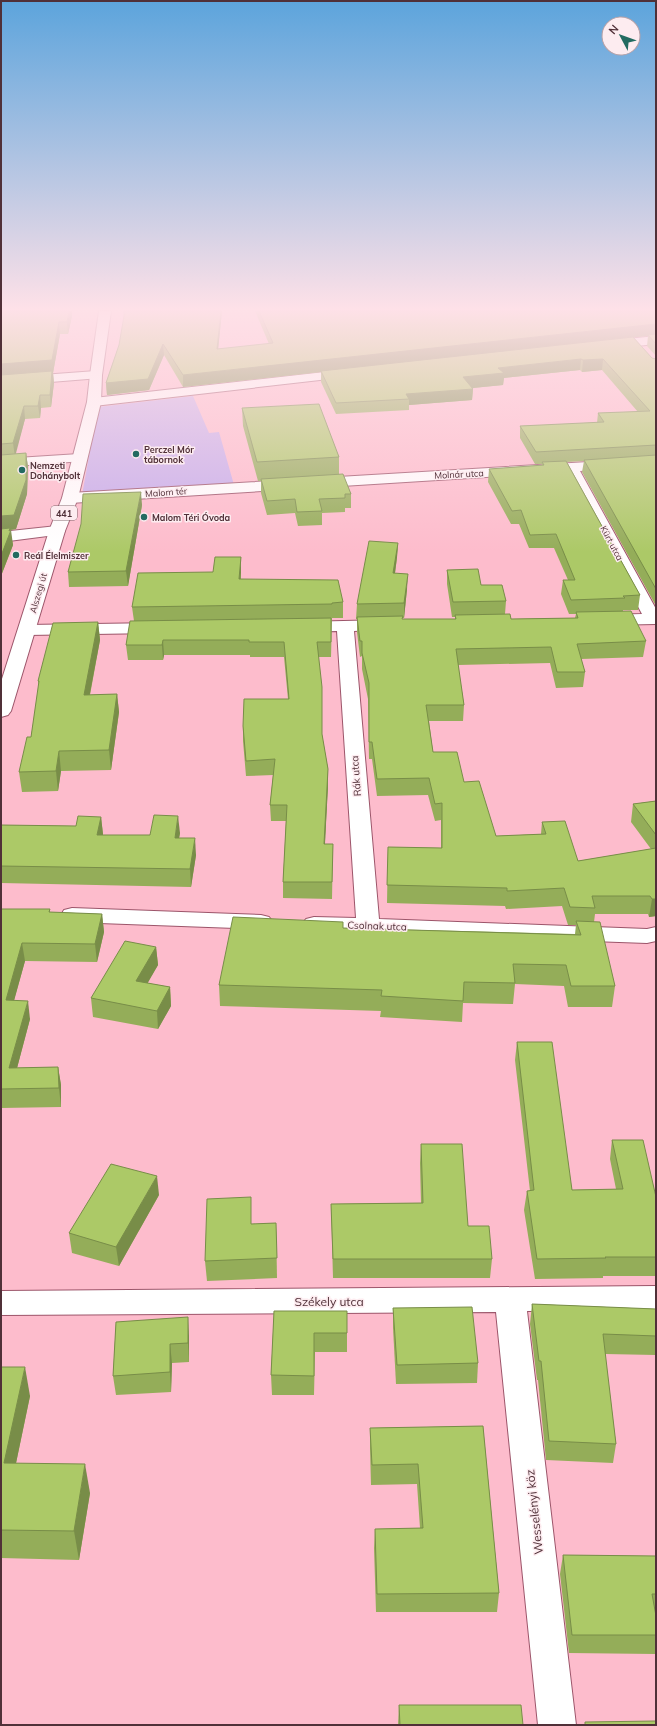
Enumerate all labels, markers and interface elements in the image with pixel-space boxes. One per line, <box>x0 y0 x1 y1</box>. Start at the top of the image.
north arrow <box>601 16 641 56</box>
text: N <box>605 22 621 37</box>
place label: Perczel Mór tábornok <box>144 444 194 465</box>
marker: Perczel Mór tábornok <box>131 449 141 459</box>
place label: Nemzeti Dohánybolt <box>30 460 81 482</box>
marker: Nemzeti Dohánybolt <box>17 465 27 475</box>
street label: Molnár utca <box>434 467 484 481</box>
street label: Malom tér <box>145 485 188 499</box>
road number: 441 <box>51 506 77 520</box>
marker: Malom Téri Óvoda <box>139 512 149 522</box>
place label: Malom Téri Óvoda <box>152 512 231 523</box>
street label: Kürt utca <box>598 524 626 562</box>
marker: Reál Élelmiszer <box>11 550 21 560</box>
place label: Reál Élelmiszer <box>24 550 89 561</box>
street label: Alszegi út <box>27 572 49 614</box>
street label: Rák utca <box>348 755 364 797</box>
street label: Csolnak utca <box>347 918 407 934</box>
street label: Székely utca <box>294 1294 364 1309</box>
street label: Wesselényi köz <box>522 1469 546 1555</box>

